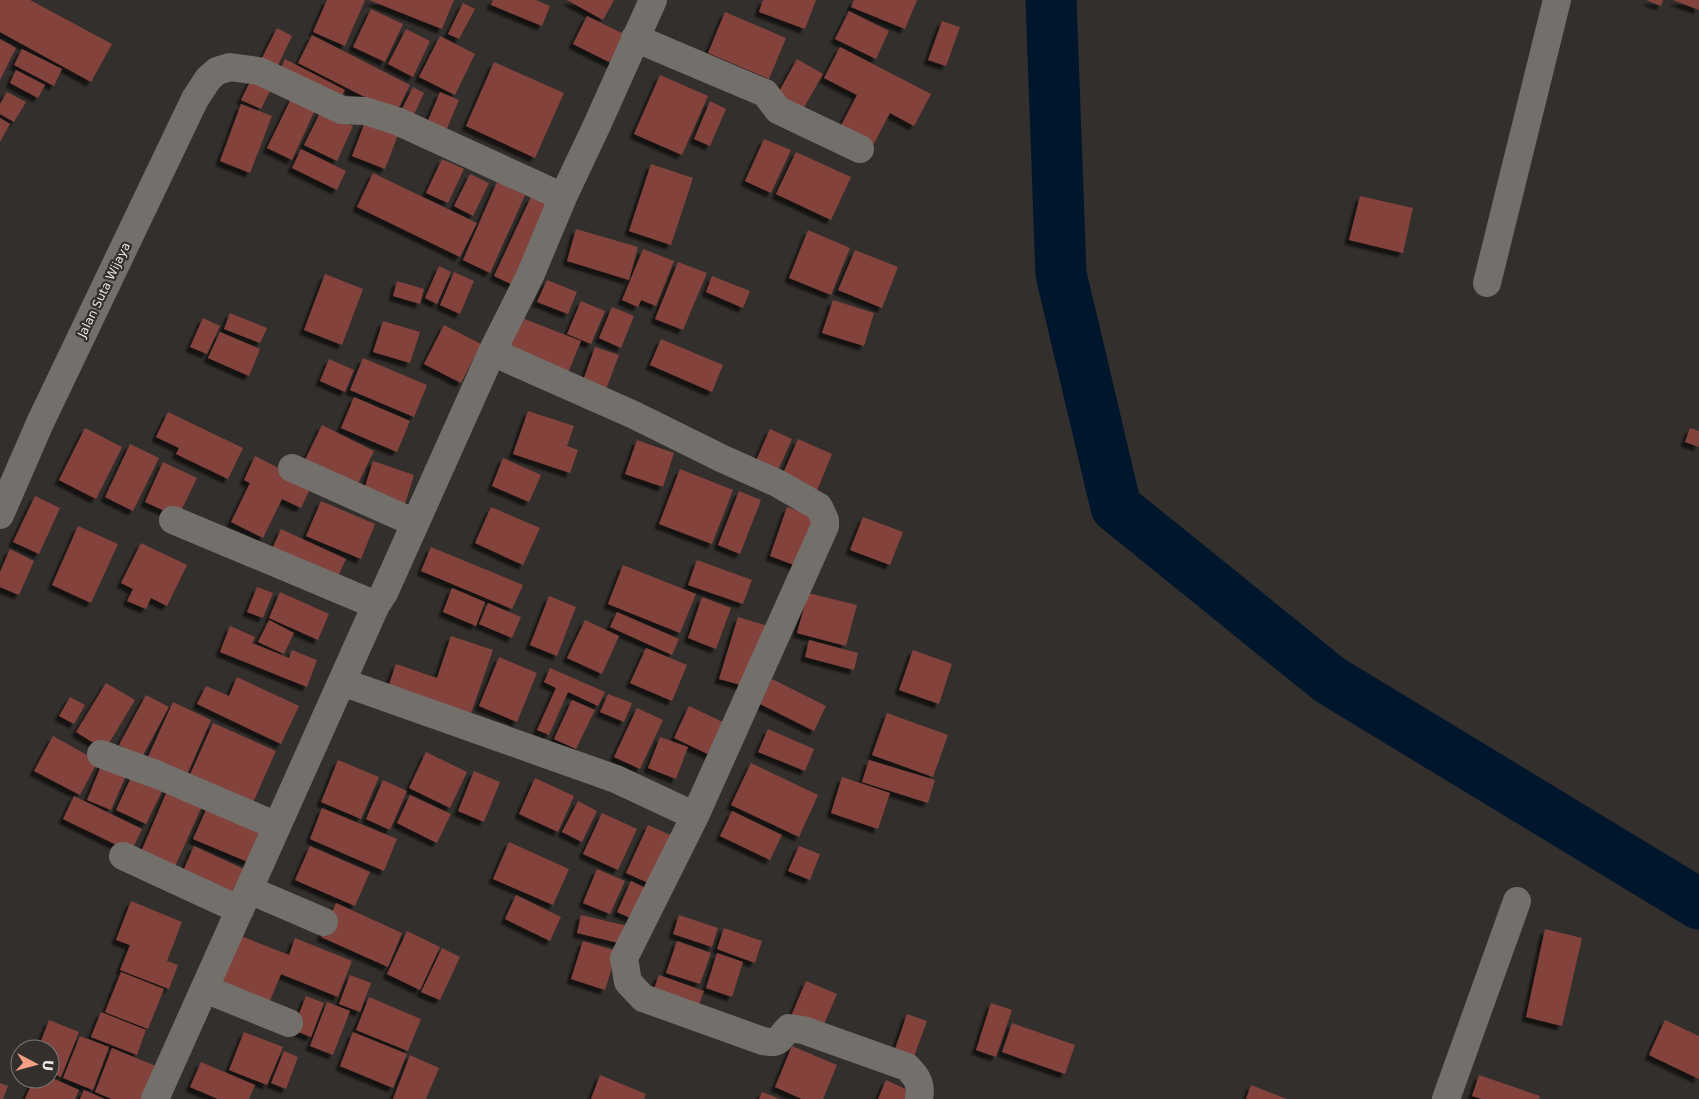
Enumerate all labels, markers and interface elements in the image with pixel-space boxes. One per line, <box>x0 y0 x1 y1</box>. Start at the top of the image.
street label: Jalan Suta Wijaya <box>74 240 133 341</box>
north arrow <box>10 1039 60 1089</box>
text: U <box>39 1059 56 1072</box>

